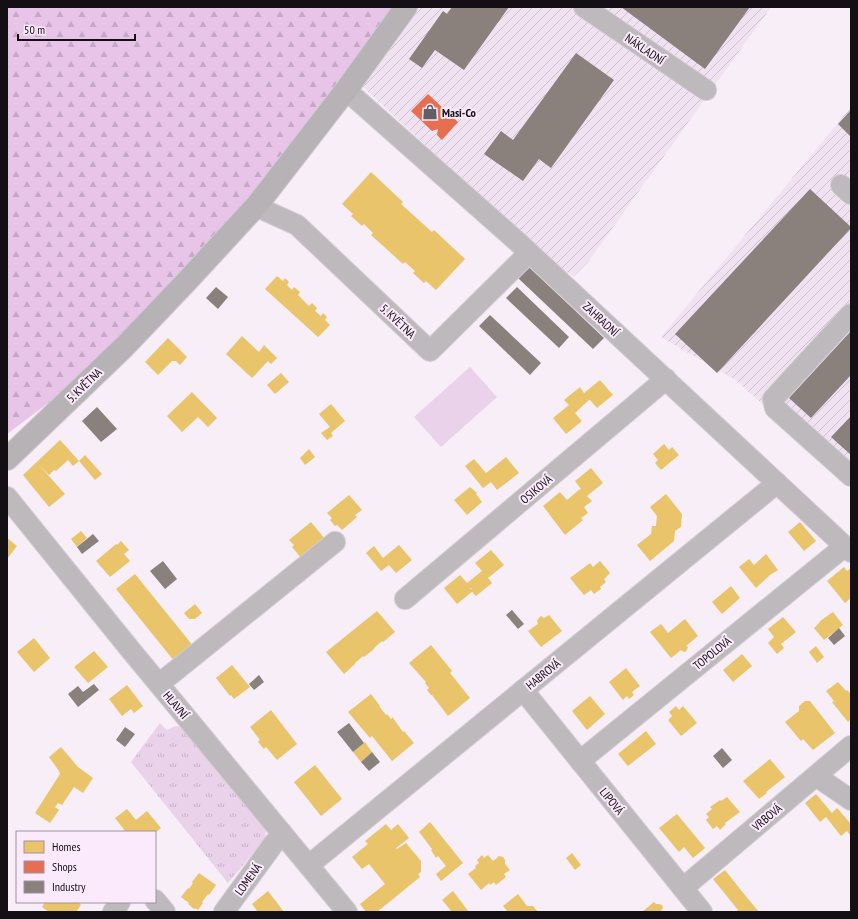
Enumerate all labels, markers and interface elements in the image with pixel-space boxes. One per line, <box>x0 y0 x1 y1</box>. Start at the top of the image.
scale bar <box>18 16 135 42</box>
text: 50 m <box>24 22 45 37</box>
street label: NÁKLADNÍ <box>622 30 668 68</box>
shop icon: Masi-Co <box>421 103 439 121</box>
place label: Masi-Co <box>442 105 477 120</box>
street label: ZAHRADNÍ <box>580 299 622 340</box>
street label: 5. KVĚTNA <box>377 301 419 341</box>
street label: 5. KVĚTNA <box>63 364 105 405</box>
street label: OSIKOVÁ <box>517 471 555 507</box>
street label: TOPOLOVÁ <box>690 633 734 673</box>
street label: HABROVÁ <box>523 655 564 692</box>
street label: HLAVNÍ <box>160 688 192 722</box>
street label: LIPOVÁ <box>597 785 628 818</box>
street label: VRBOVÁ <box>748 800 785 834</box>
legend <box>16 831 156 903</box>
text: Homes <box>52 839 80 854</box>
text: Shops <box>52 859 77 874</box>
street label: LOMENÁ <box>231 860 265 898</box>
text: Industry <box>52 879 86 894</box>

